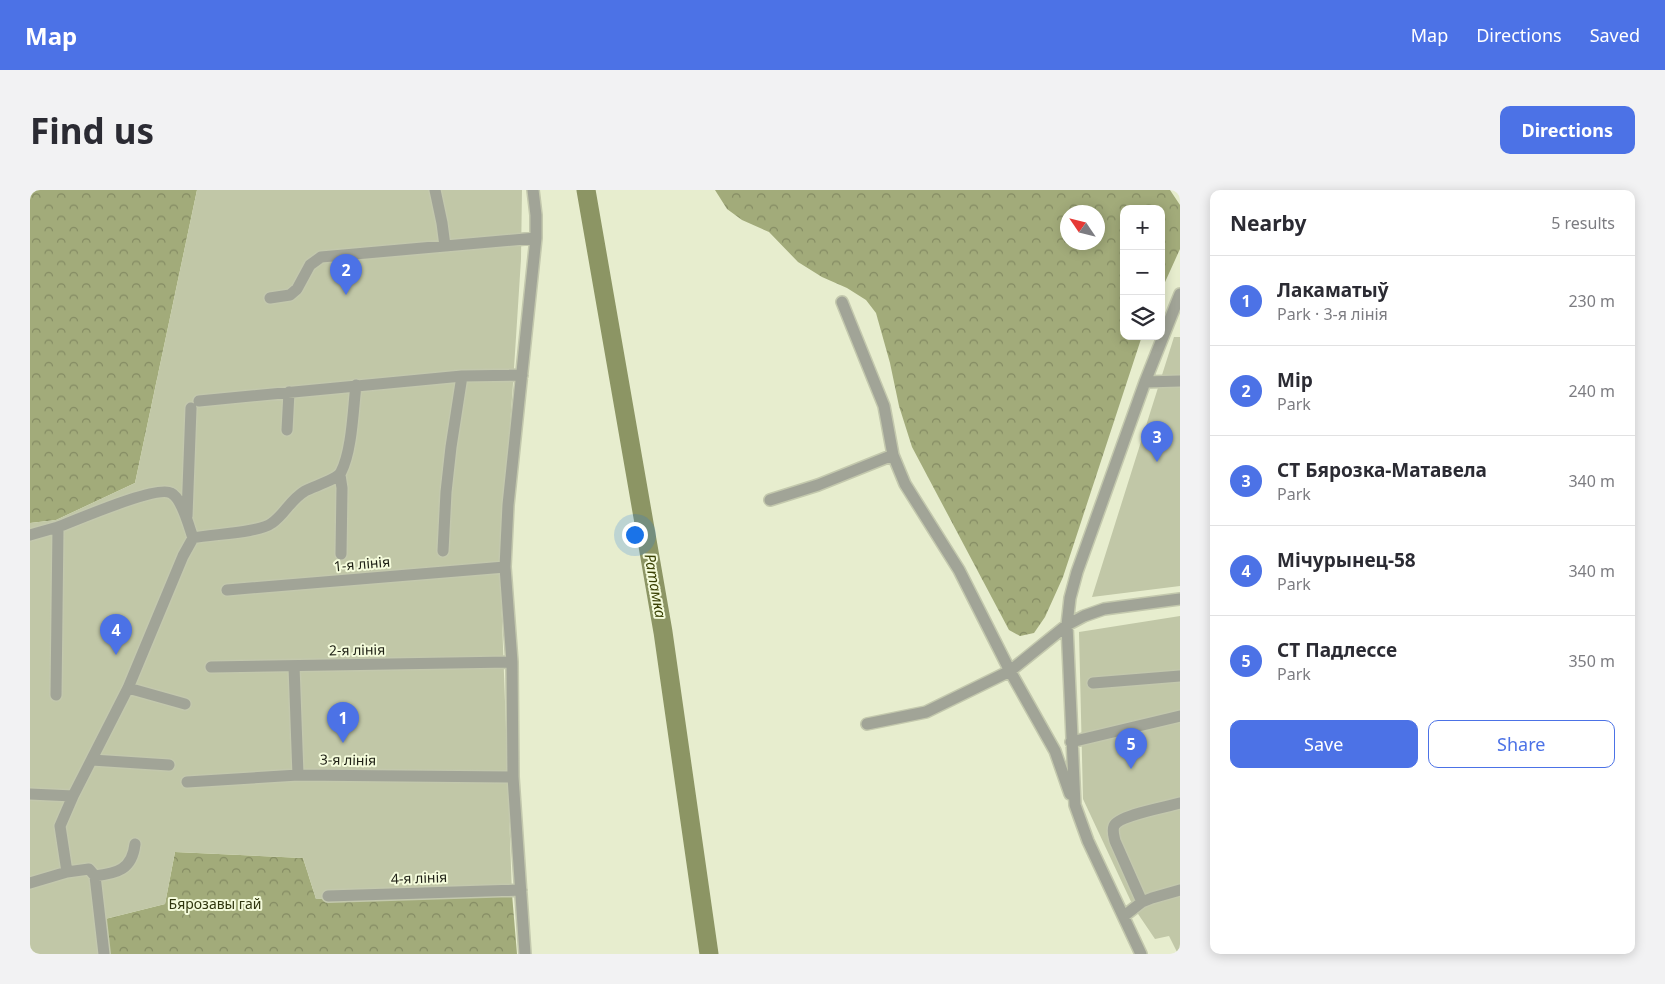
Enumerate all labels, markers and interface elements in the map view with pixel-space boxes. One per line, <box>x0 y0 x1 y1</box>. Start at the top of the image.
text: Map <box>25 19 77 52</box>
text: Map <box>1411 23 1448 47</box>
text: Directions <box>1476 23 1562 47</box>
text: Saved <box>1590 23 1640 47</box>
button: Directions <box>1500 106 1635 154</box>
text: Find us <box>30 107 154 154</box>
north arrow <box>1060 205 1105 250</box>
map controls <box>1120 205 1165 340</box>
button: + <box>1120 205 1165 250</box>
text: Nearby <box>1230 209 1306 237</box>
text: 5 results <box>1551 212 1615 234</box>
button: − <box>1120 250 1165 295</box>
pin: 2 <box>330 254 362 295</box>
text: Лакаматыў <box>1277 277 1389 303</box>
text: 1 <box>1241 290 1251 312</box>
text: 230 m <box>1568 290 1615 312</box>
button: layers <box>1120 295 1165 340</box>
text: Park · 3-я лінія <box>1277 303 1388 325</box>
text: Мір <box>1277 367 1313 393</box>
text: 2 <box>1241 380 1251 402</box>
text: 240 m <box>1568 380 1615 402</box>
text: Park <box>1277 393 1311 415</box>
pin: 3 <box>1141 421 1173 462</box>
text: СТ Бярозка-Матавела <box>1277 457 1487 483</box>
text: 3 <box>1241 470 1251 492</box>
text: 340 m <box>1568 470 1615 492</box>
text: Park <box>1277 483 1311 505</box>
your location <box>622 522 648 548</box>
text: Мічурынец-58 <box>1277 547 1416 573</box>
street label: 1-я лінія <box>333 552 391 575</box>
water label: Ратамка <box>640 552 672 620</box>
text: 4 <box>1241 560 1251 582</box>
text: 340 m <box>1568 560 1615 582</box>
text: Park <box>1277 573 1311 595</box>
pin: 4 <box>100 614 132 655</box>
text: СТ Падлессе <box>1277 637 1397 663</box>
street label: 2-я лінія <box>329 640 385 659</box>
text: 5 <box>1241 650 1251 672</box>
text: 350 m <box>1568 650 1615 672</box>
text: Park <box>1277 663 1311 685</box>
pin: 1 <box>327 702 359 743</box>
button: Save <box>1230 720 1418 768</box>
button: Share <box>1428 720 1615 768</box>
pin: 5 <box>1115 728 1147 769</box>
street label: 3-я лінія <box>320 750 376 769</box>
street label: 4-я лінія <box>390 867 447 888</box>
park label: Бярозавы гай <box>169 894 261 913</box>

